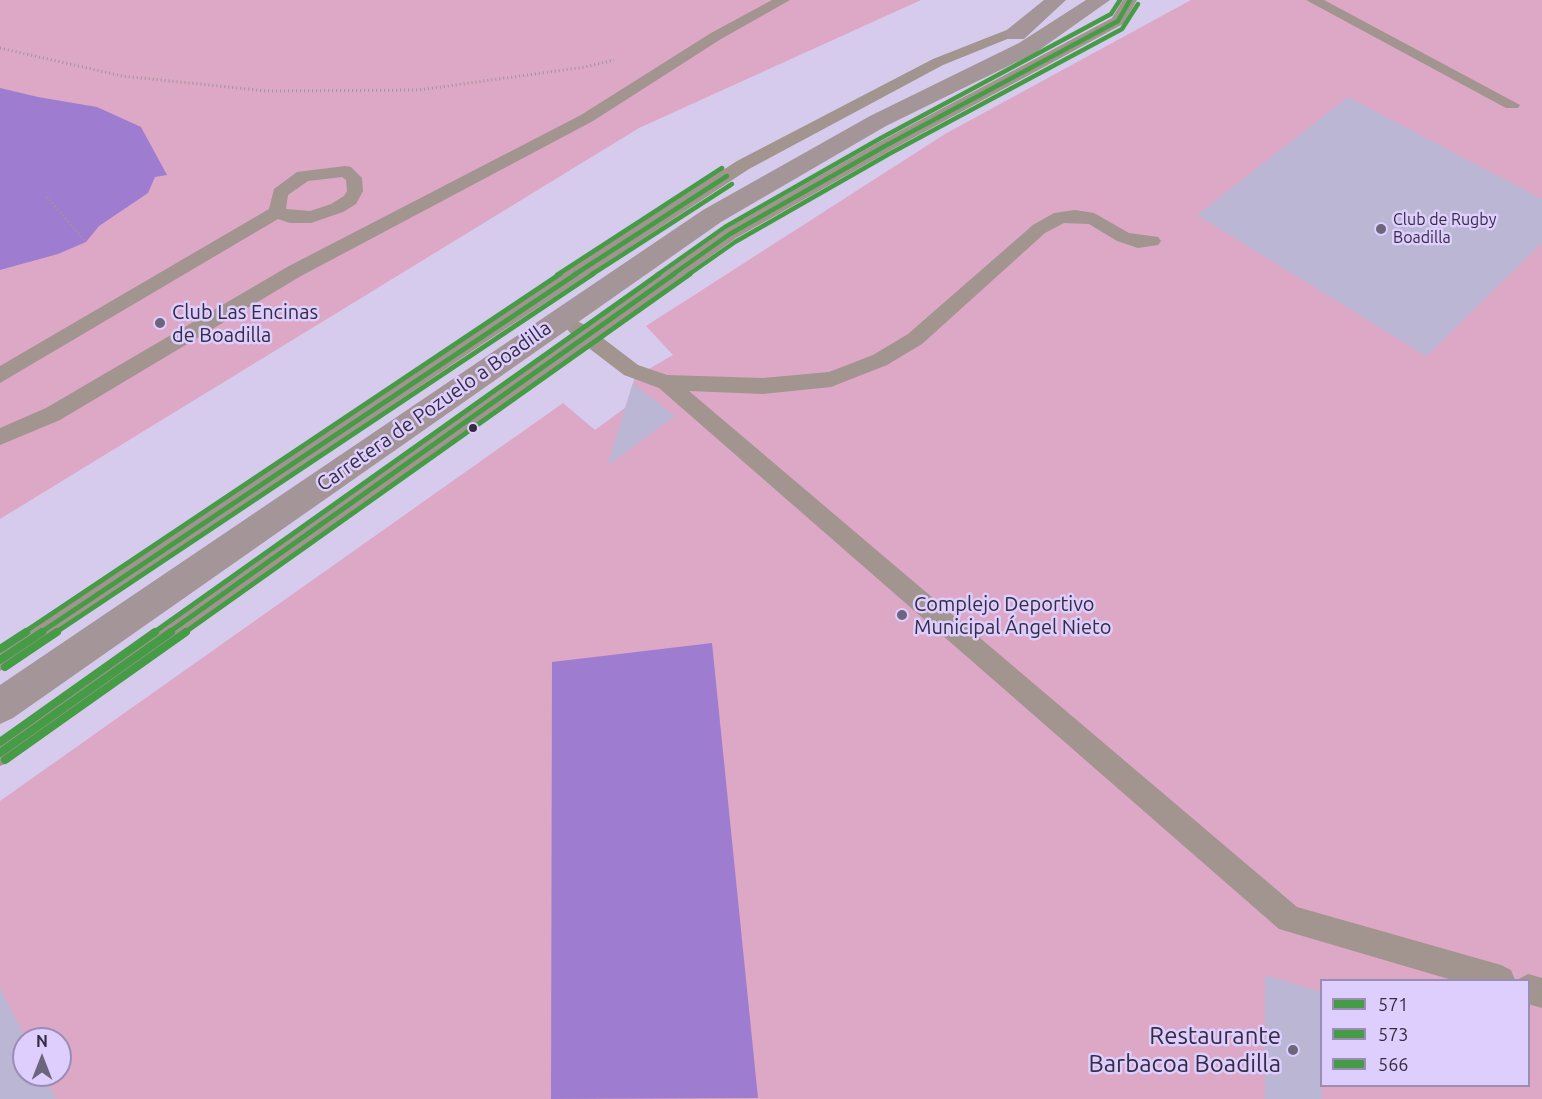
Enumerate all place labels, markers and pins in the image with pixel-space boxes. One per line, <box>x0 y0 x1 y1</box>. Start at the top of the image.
place label: Club de Rugby Boadilla <box>1393 210 1496 248</box>
marker: Club de Rugby Boadilla <box>1374 222 1388 236</box>
place label: Club Las Encinas de Boadilla <box>172 300 318 347</box>
marker: Club Las Encinas de Boadilla <box>153 316 167 330</box>
unlabelled marker <box>467 422 479 434</box>
place label: Complejo Deportivo Municipal Ángel Nieto <box>914 592 1112 639</box>
marker: Complejo Deportivo Municipal Ángel Nieto <box>895 608 909 622</box>
place label: Restaurante Barbacoa Boadilla <box>1089 1022 1281 1078</box>
marker: Restaurante Barbacoa Boadilla <box>1286 1043 1300 1057</box>

